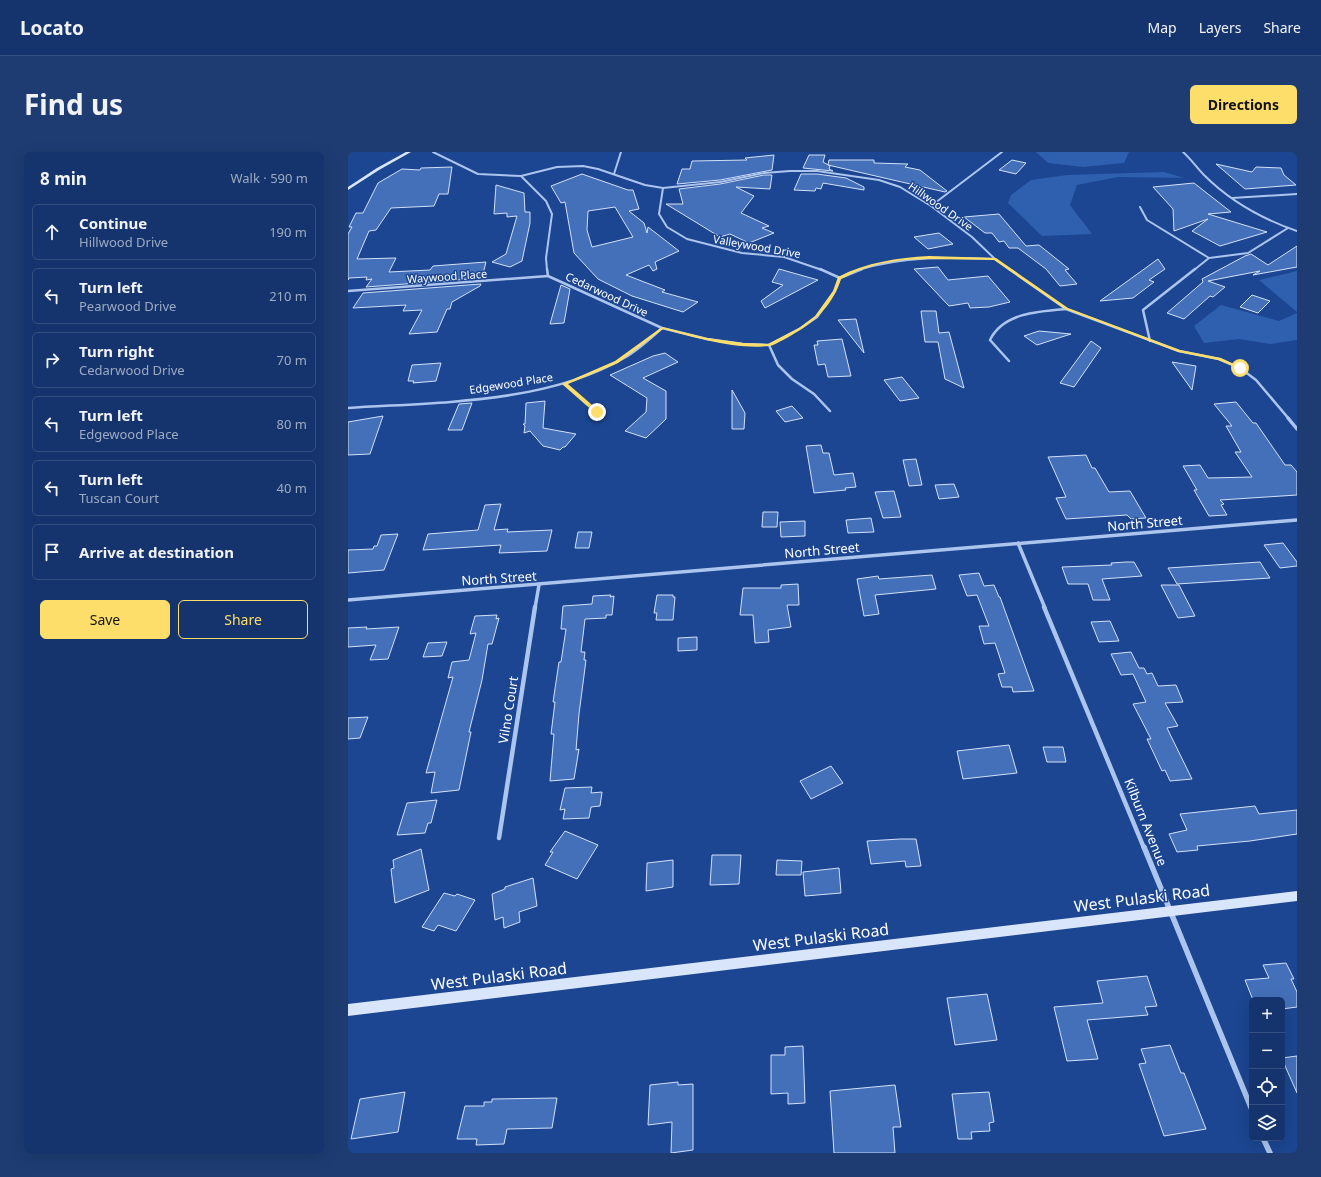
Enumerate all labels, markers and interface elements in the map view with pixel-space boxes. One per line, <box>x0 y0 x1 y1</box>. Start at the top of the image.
text: Locato <box>20 15 84 41</box>
text: Map <box>1148 18 1177 37</box>
text: Layers <box>1199 18 1241 37</box>
text: Share <box>1263 18 1301 37</box>
text: Find us <box>24 85 123 123</box>
button: Directions <box>1190 85 1297 124</box>
text: 8 min <box>40 167 87 190</box>
text: Walk · 590 m <box>230 169 308 187</box>
street label: Hillwood Drive <box>906 178 976 234</box>
text: Continue <box>79 213 147 233</box>
icon: ahead <box>41 221 63 243</box>
text: 190 m <box>269 223 307 241</box>
street label: Valleywood Drive <box>712 231 802 261</box>
text: Hillwood Drive <box>79 233 168 251</box>
street label: Waywood Place <box>406 266 488 286</box>
street label: Cedarwood Drive <box>563 268 651 320</box>
text: Turn left <box>79 277 143 297</box>
icon: left <box>41 285 63 307</box>
text: 210 m <box>269 287 307 305</box>
text: Pearwood Drive <box>79 297 176 315</box>
text: Turn right <box>79 341 154 361</box>
icon: right <box>41 349 63 371</box>
text: 70 m <box>277 351 307 369</box>
route start <box>1231 359 1249 377</box>
text: Cedarwood Drive <box>79 361 185 379</box>
street label: Edgewood Place <box>468 369 554 397</box>
route end <box>588 403 606 421</box>
text: Turn left <box>79 405 143 425</box>
icon: left <box>41 413 63 435</box>
text: 80 m <box>277 415 307 433</box>
text: Edgewood Place <box>79 425 179 443</box>
text: Turn left <box>79 469 143 489</box>
icon: left <box>41 477 63 499</box>
text: 40 m <box>277 479 307 497</box>
text: Tuscan Court <box>79 489 159 507</box>
street label: North Street <box>1107 511 1184 535</box>
street label: North Street <box>784 538 861 562</box>
icon: arrive <box>41 541 63 563</box>
text: Arrive at destination <box>79 542 234 562</box>
street label: North Street <box>461 566 538 590</box>
button: Save <box>40 600 170 639</box>
button: Share <box>178 600 308 639</box>
street label: Vilno Court <box>494 675 522 745</box>
street label: Kilburn Avenue <box>1120 775 1172 869</box>
street label: West Pulaski Road <box>1073 879 1211 917</box>
street label: West Pulaski Road <box>752 918 890 956</box>
street label: West Pulaski Road <box>430 957 568 995</box>
map controls <box>1249 997 1285 1141</box>
button: + <box>1249 997 1285 1033</box>
button: − <box>1249 1033 1285 1069</box>
button: locate <box>1249 1069 1285 1105</box>
button: layers <box>1249 1105 1285 1141</box>

